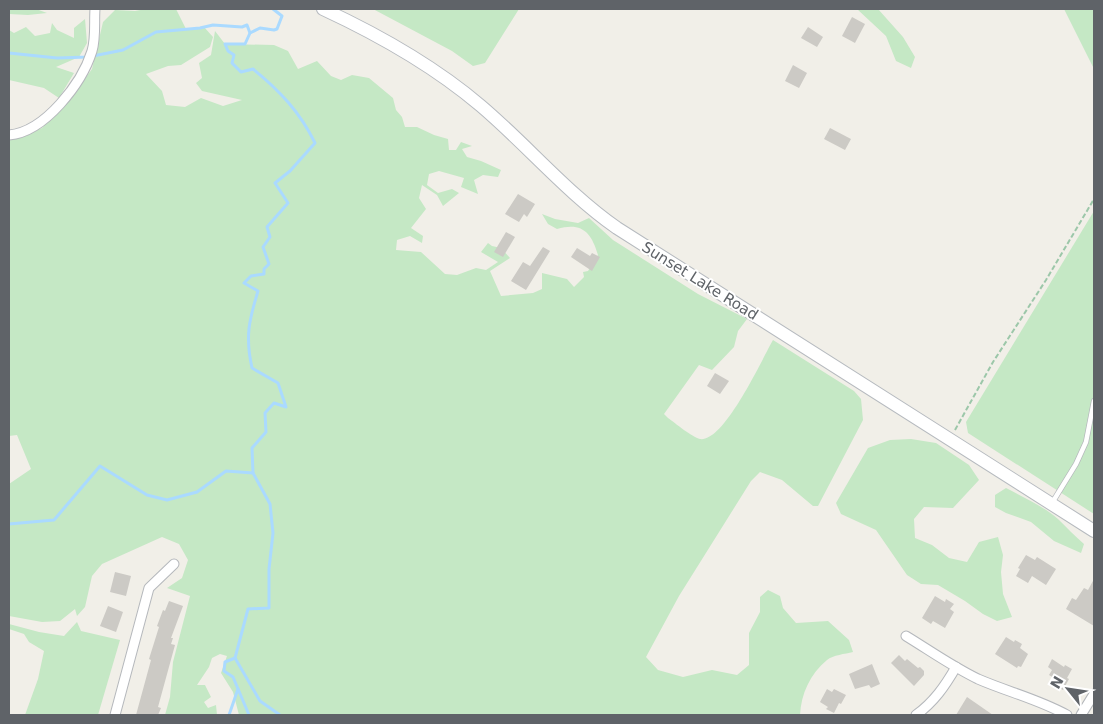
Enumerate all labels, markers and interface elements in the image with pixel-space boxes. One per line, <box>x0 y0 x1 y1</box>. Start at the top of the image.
street label: Sunset Lake Road <box>639 238 761 324</box>
north arrow <box>1043 664 1093 714</box>
text: N <box>1047 673 1067 692</box>

